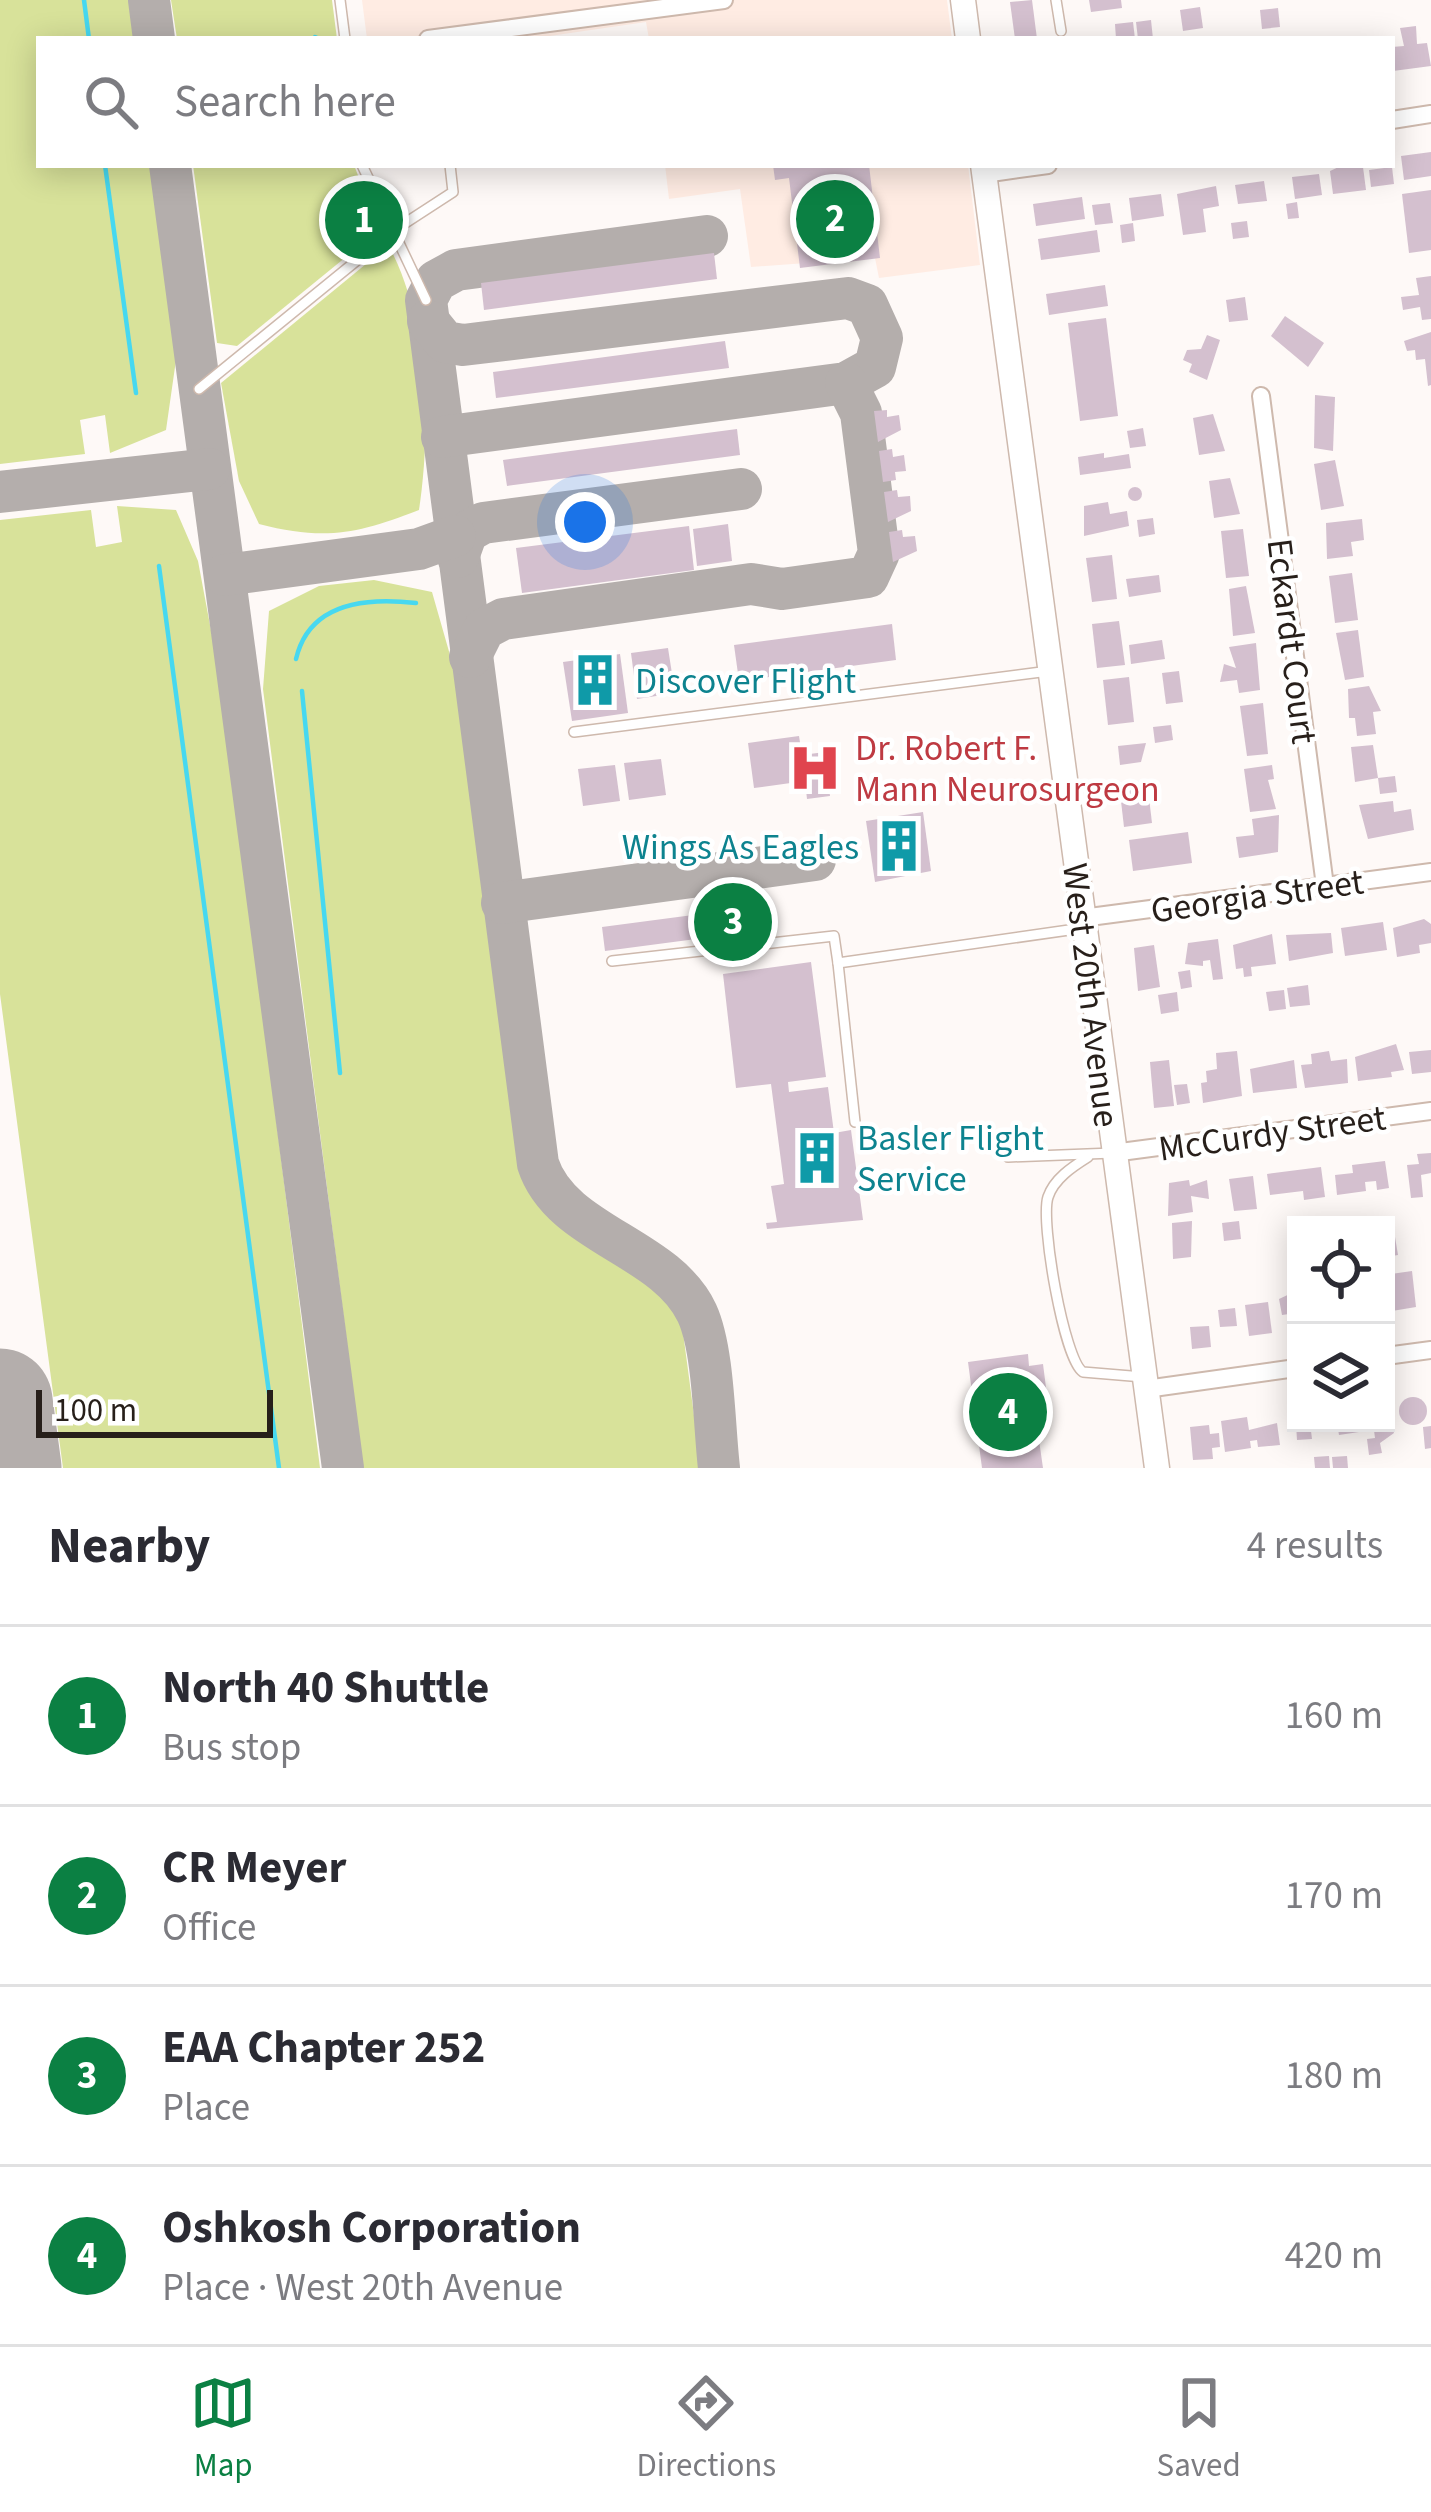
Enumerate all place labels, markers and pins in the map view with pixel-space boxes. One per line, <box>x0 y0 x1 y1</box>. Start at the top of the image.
pin: 2 <box>796 174 874 264</box>
pin: 1 <box>325 175 403 265</box>
building icon: Discover Flight <box>566 651 624 709</box>
place label: Discover Flight <box>635 656 856 707</box>
place label: Dr. Robert F. Mann Neurosurgeon <box>855 723 1160 815</box>
hospital icon: Dr. Robert F. Mann Neurosurgeon <box>786 739 844 797</box>
building icon: Wings As Eagles <box>870 817 928 875</box>
place label: Wings As Eagles <box>622 822 859 873</box>
pin: 3 <box>694 877 772 967</box>
place label: Basler Flight Service <box>857 1113 1044 1205</box>
building icon: Basler Flight Service <box>788 1129 846 1187</box>
pin: 4 <box>969 1367 1047 1457</box>

